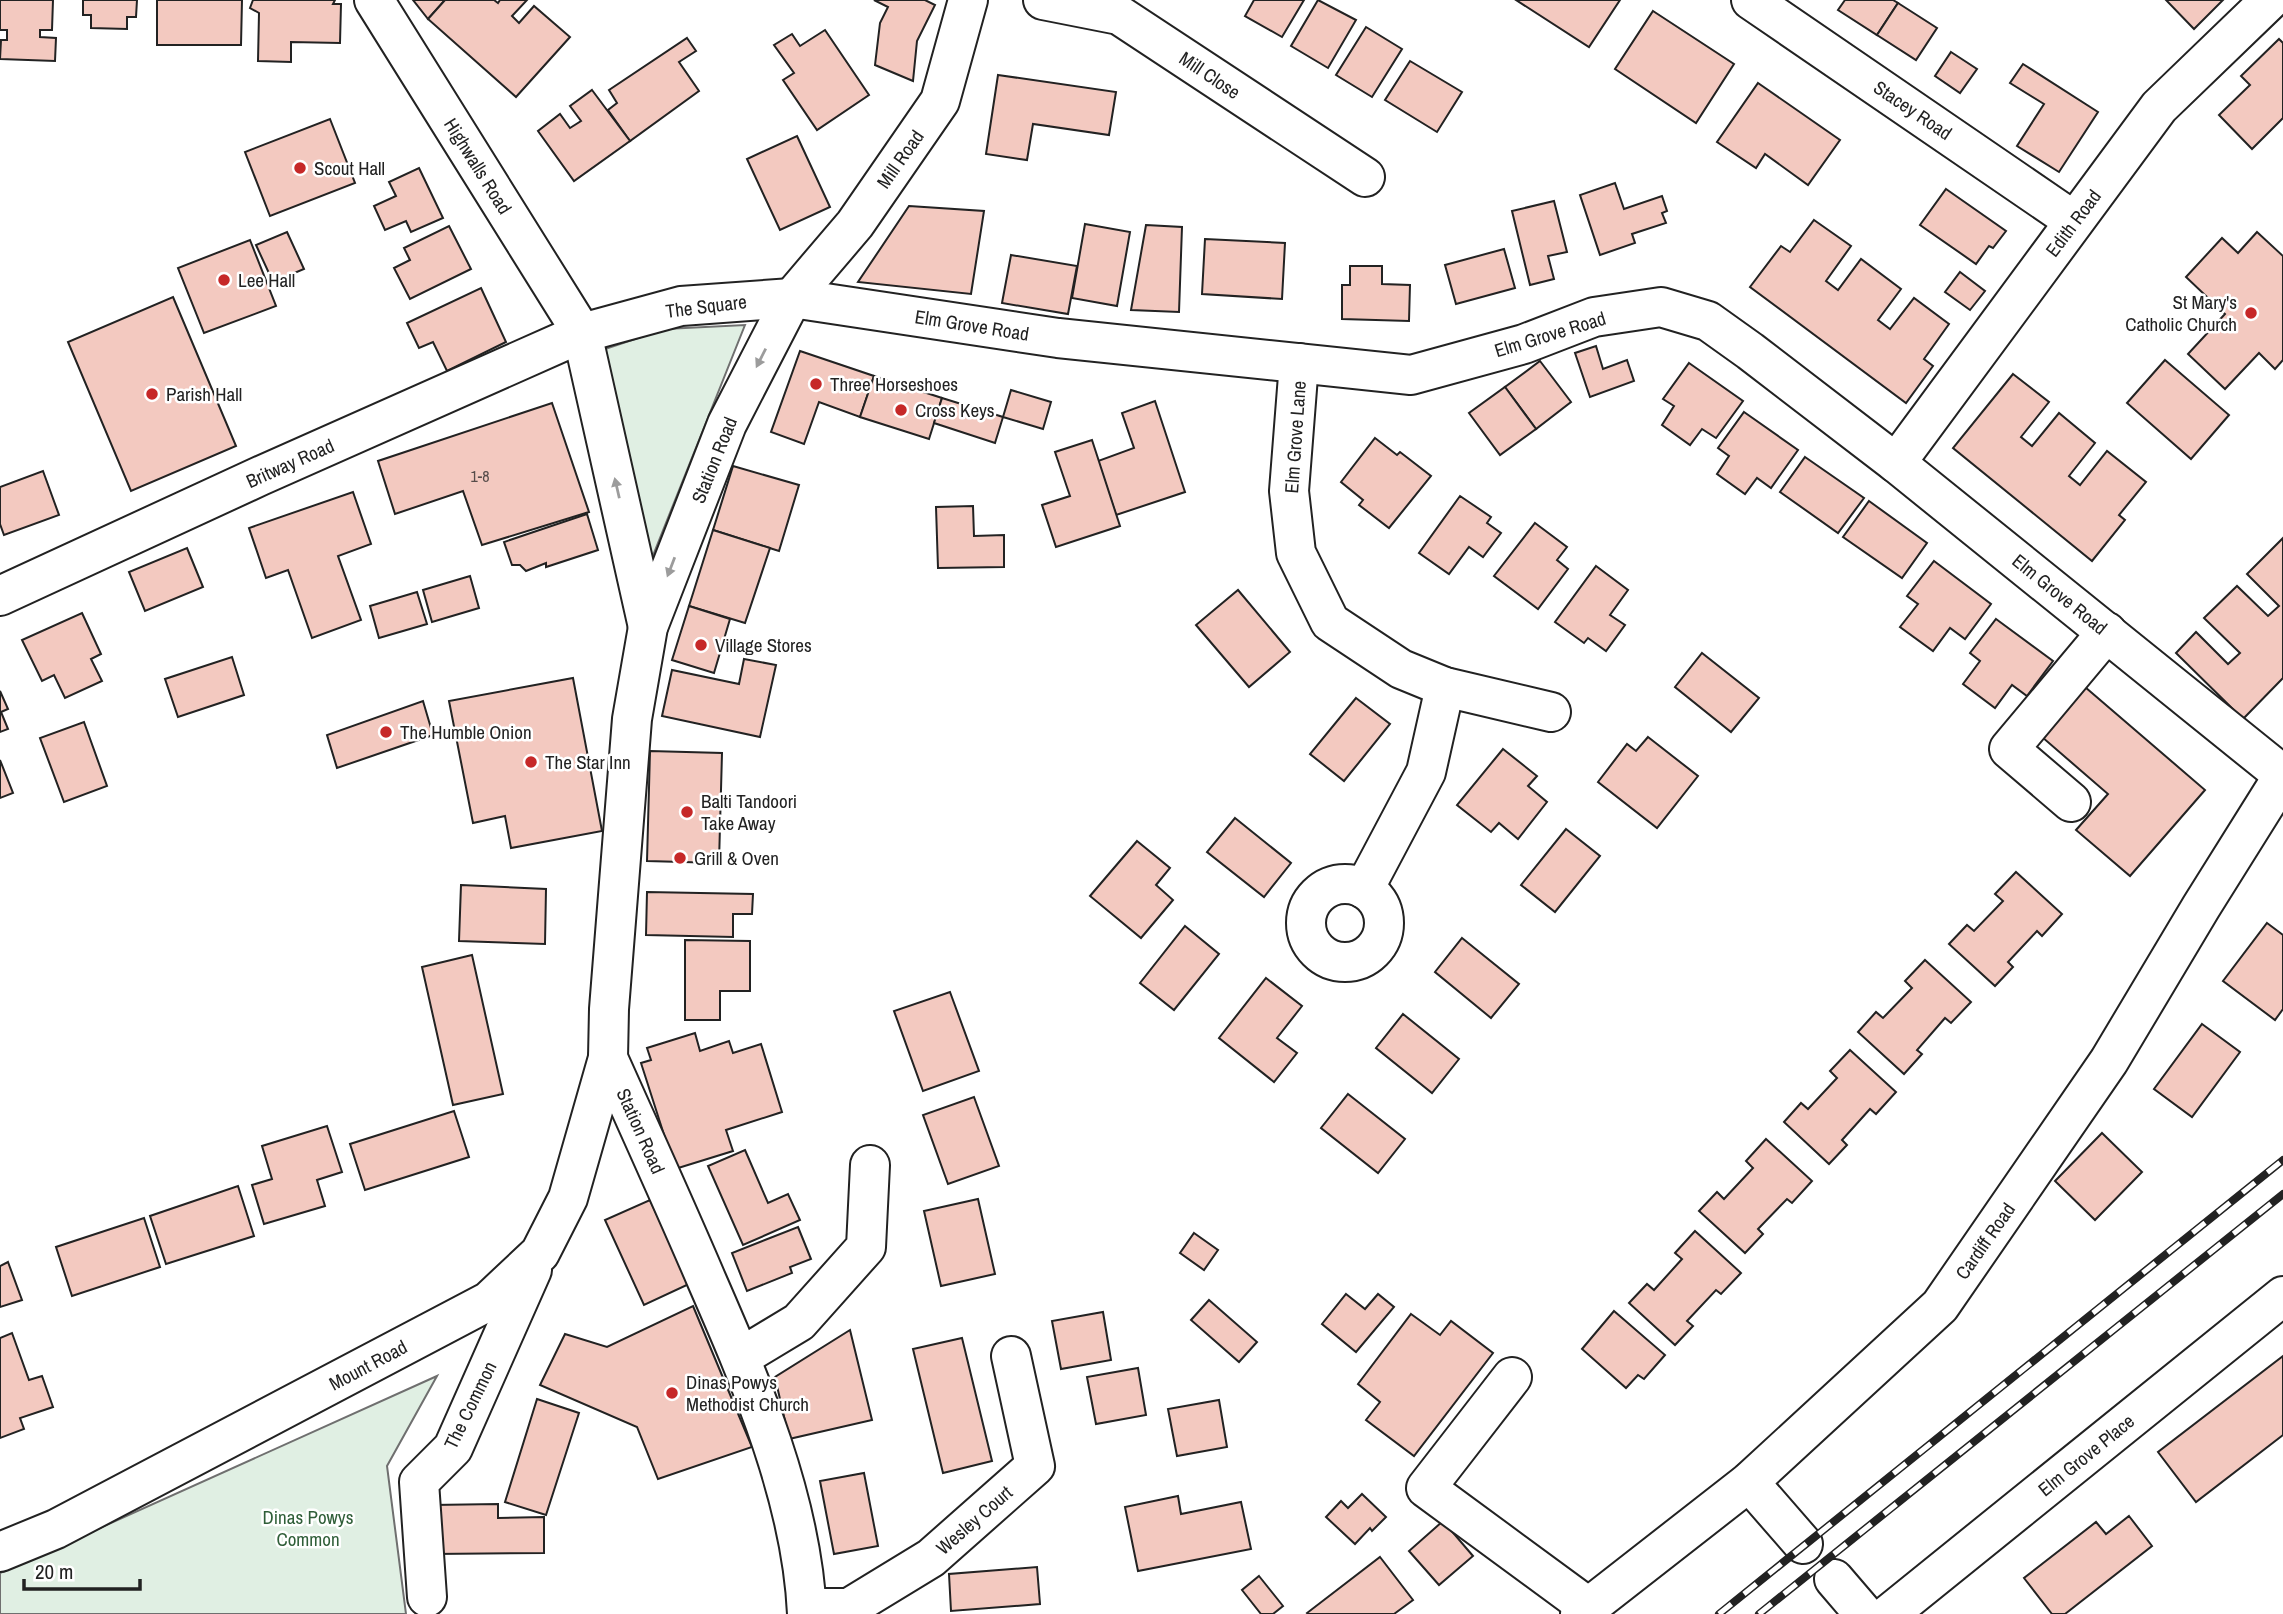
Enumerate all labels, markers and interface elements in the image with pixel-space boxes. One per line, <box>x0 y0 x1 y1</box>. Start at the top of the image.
street label: Mill Close <box>1174 45 1246 105</box>
street label: Stacey Road <box>1869 74 1957 146</box>
street label: Highwalls Road <box>438 113 518 219</box>
street label: Mill Road <box>870 125 930 193</box>
place label: Scout Hall <box>314 155 385 181</box>
marker: Scout Hall <box>292 160 308 176</box>
street label: Edith Road <box>2039 184 2107 262</box>
place label: Lee Hall <box>238 267 295 293</box>
marker: Lee Hall <box>216 272 232 288</box>
street label: The Square <box>664 288 748 324</box>
place label: St Mary's Catholic Church <box>2125 289 2237 337</box>
street label: Elm Grove Road <box>913 303 1031 347</box>
street label: Elm Grove Road <box>1491 305 1609 363</box>
marker: St Mary's Catholic Church <box>2243 305 2259 321</box>
one-way arrow <box>755 349 767 369</box>
place label: Three Horseshoes <box>830 371 958 397</box>
marker: Three Horseshoes <box>808 376 824 392</box>
street label: Elm Grove Lane <box>1278 380 1312 494</box>
place label: Parish Hall <box>166 381 242 407</box>
marker: Parish Hall <box>144 386 160 402</box>
place label: Cross Keys <box>915 397 995 423</box>
marker: Cross Keys <box>893 402 909 418</box>
street label: Station Road <box>685 413 743 507</box>
street label: Britway Road <box>242 432 338 494</box>
house number: 1-8 <box>471 465 489 487</box>
one-way arrow <box>611 477 622 499</box>
street label: Elm Grove Road <box>2007 548 2113 640</box>
one-way arrow <box>666 557 677 578</box>
place label: Village Stores <box>715 632 812 658</box>
marker: Village Stores <box>693 637 709 653</box>
place label: The Humble Onion <box>400 719 532 745</box>
marker: The Humble Onion <box>378 724 394 740</box>
place label: The Star Inn <box>545 749 631 775</box>
marker: The Star Inn <box>523 754 539 770</box>
place label: Balti Tandoori Take Away <box>701 788 797 836</box>
marker: Balti Tandoori Take Away <box>679 804 695 820</box>
place label: Grill & Oven <box>694 845 779 871</box>
marker: Grill & Oven <box>672 850 688 866</box>
street label: Station Road <box>611 1084 671 1178</box>
street label: Cardiff Road <box>1949 1197 2021 1285</box>
street label: Mount Road <box>324 1334 412 1396</box>
street label: The Common <box>438 1357 502 1453</box>
place label: Dinas Powys Methodist Church <box>686 1369 809 1417</box>
marker: Dinas Powys Methodist Church <box>664 1385 680 1401</box>
street label: Elm Grove Place <box>2032 1408 2140 1502</box>
street label: Wesley Court <box>930 1479 1018 1560</box>
park label: Dinas Powys Common <box>263 1504 354 1552</box>
scale bar <box>24 1548 140 1592</box>
text: 20 m <box>35 1557 73 1586</box>

